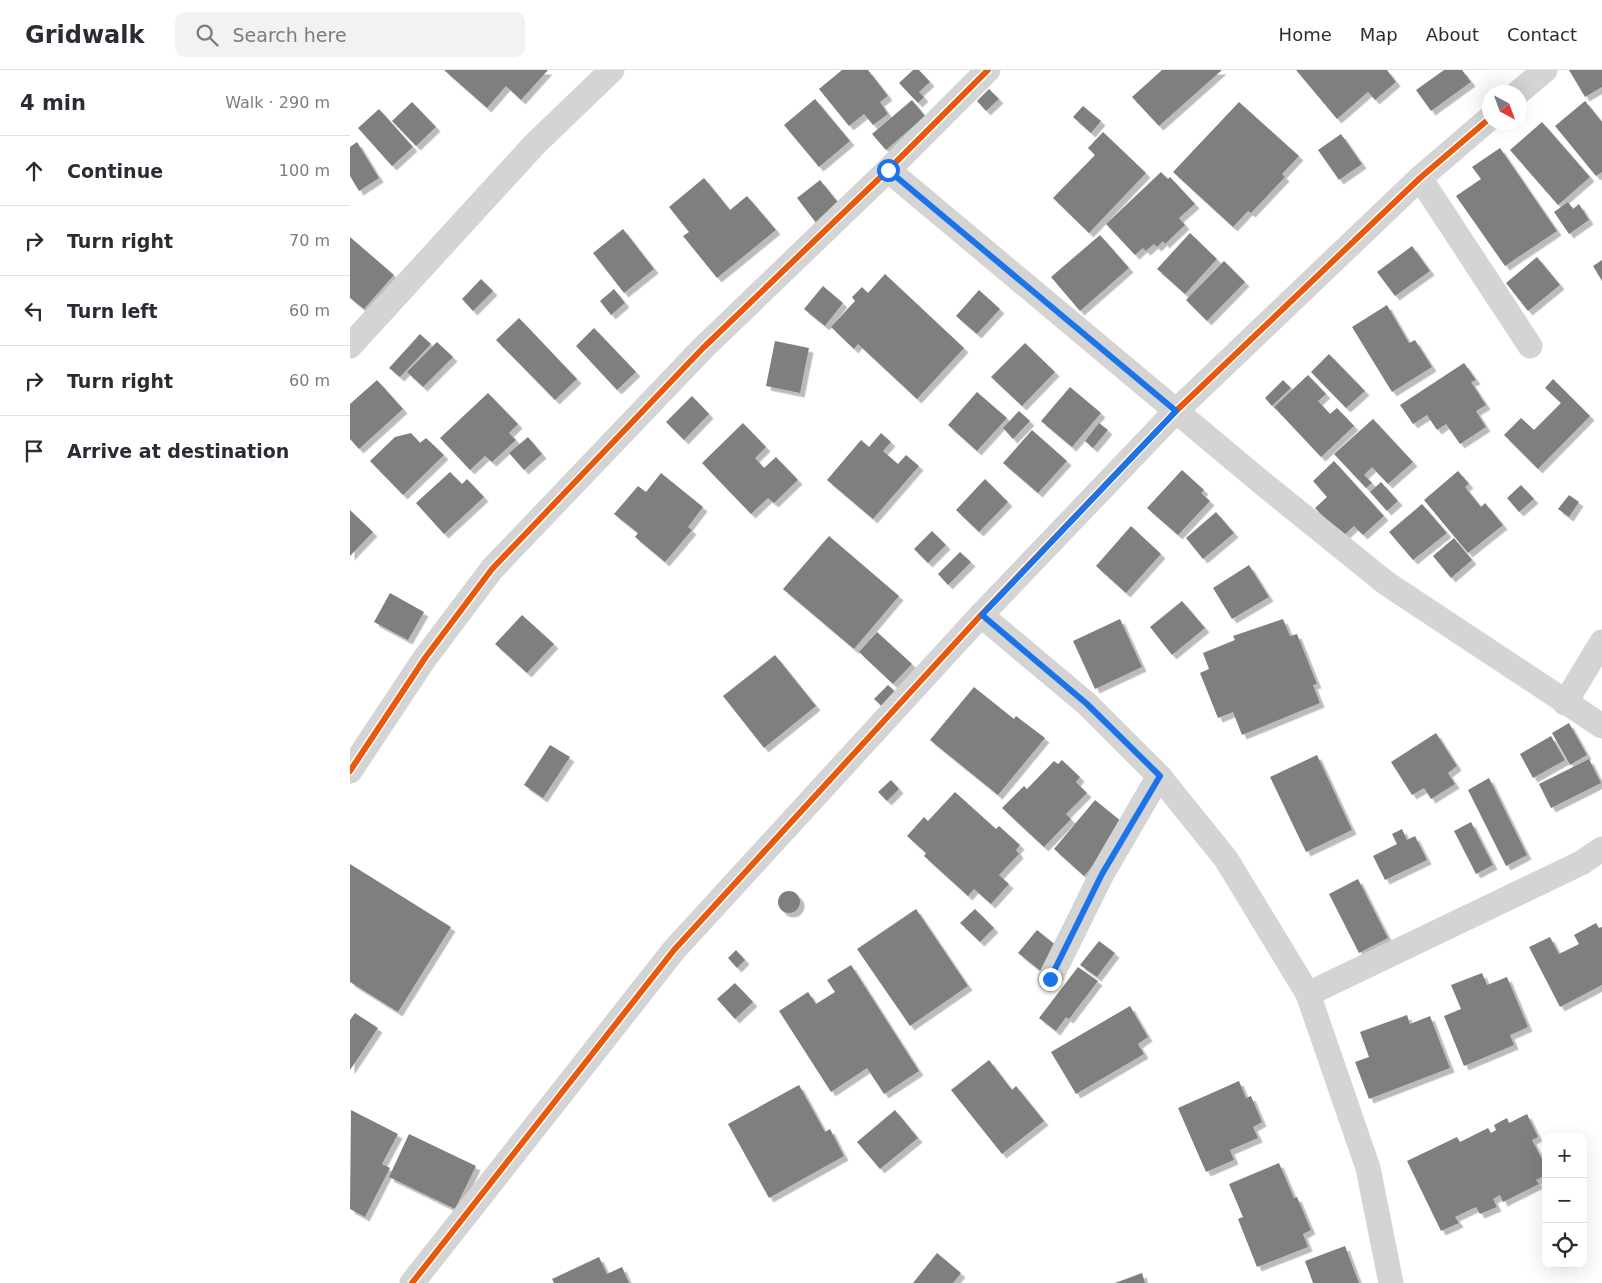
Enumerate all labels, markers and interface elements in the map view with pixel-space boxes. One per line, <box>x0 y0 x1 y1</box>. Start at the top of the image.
search box <box>175 12 525 57</box>
text: Gridwalk <box>25 21 145 49</box>
icon: search <box>193 21 221 49</box>
text: Search here <box>233 24 347 46</box>
text: Home <box>1279 24 1332 45</box>
text: Map <box>1360 24 1398 45</box>
text: About <box>1426 24 1479 45</box>
text: Contact <box>1507 24 1577 45</box>
north arrow <box>1482 85 1527 130</box>
text: 4 min <box>20 91 86 115</box>
text: Walk · 290 m <box>225 93 330 112</box>
icon: ahead <box>20 157 48 185</box>
route start <box>877 159 900 182</box>
text: Continue <box>67 160 163 182</box>
text: 100 m <box>279 161 330 180</box>
icon: right <box>20 227 48 255</box>
text: Turn right <box>67 230 173 252</box>
text: 70 m <box>289 231 330 250</box>
icon: left <box>20 297 48 325</box>
text: Turn left <box>67 300 158 322</box>
text: 60 m <box>289 301 330 320</box>
icon: right <box>20 367 48 395</box>
text: Turn right <box>67 370 173 392</box>
text: 60 m <box>289 371 330 390</box>
icon: arrive <box>20 437 48 465</box>
text: Arrive at destination <box>67 440 289 462</box>
route end <box>1039 968 1062 991</box>
map controls <box>1542 1133 1587 1268</box>
button: + <box>1542 1133 1587 1178</box>
button: − <box>1542 1178 1587 1223</box>
button: locate <box>1542 1223 1587 1268</box>

